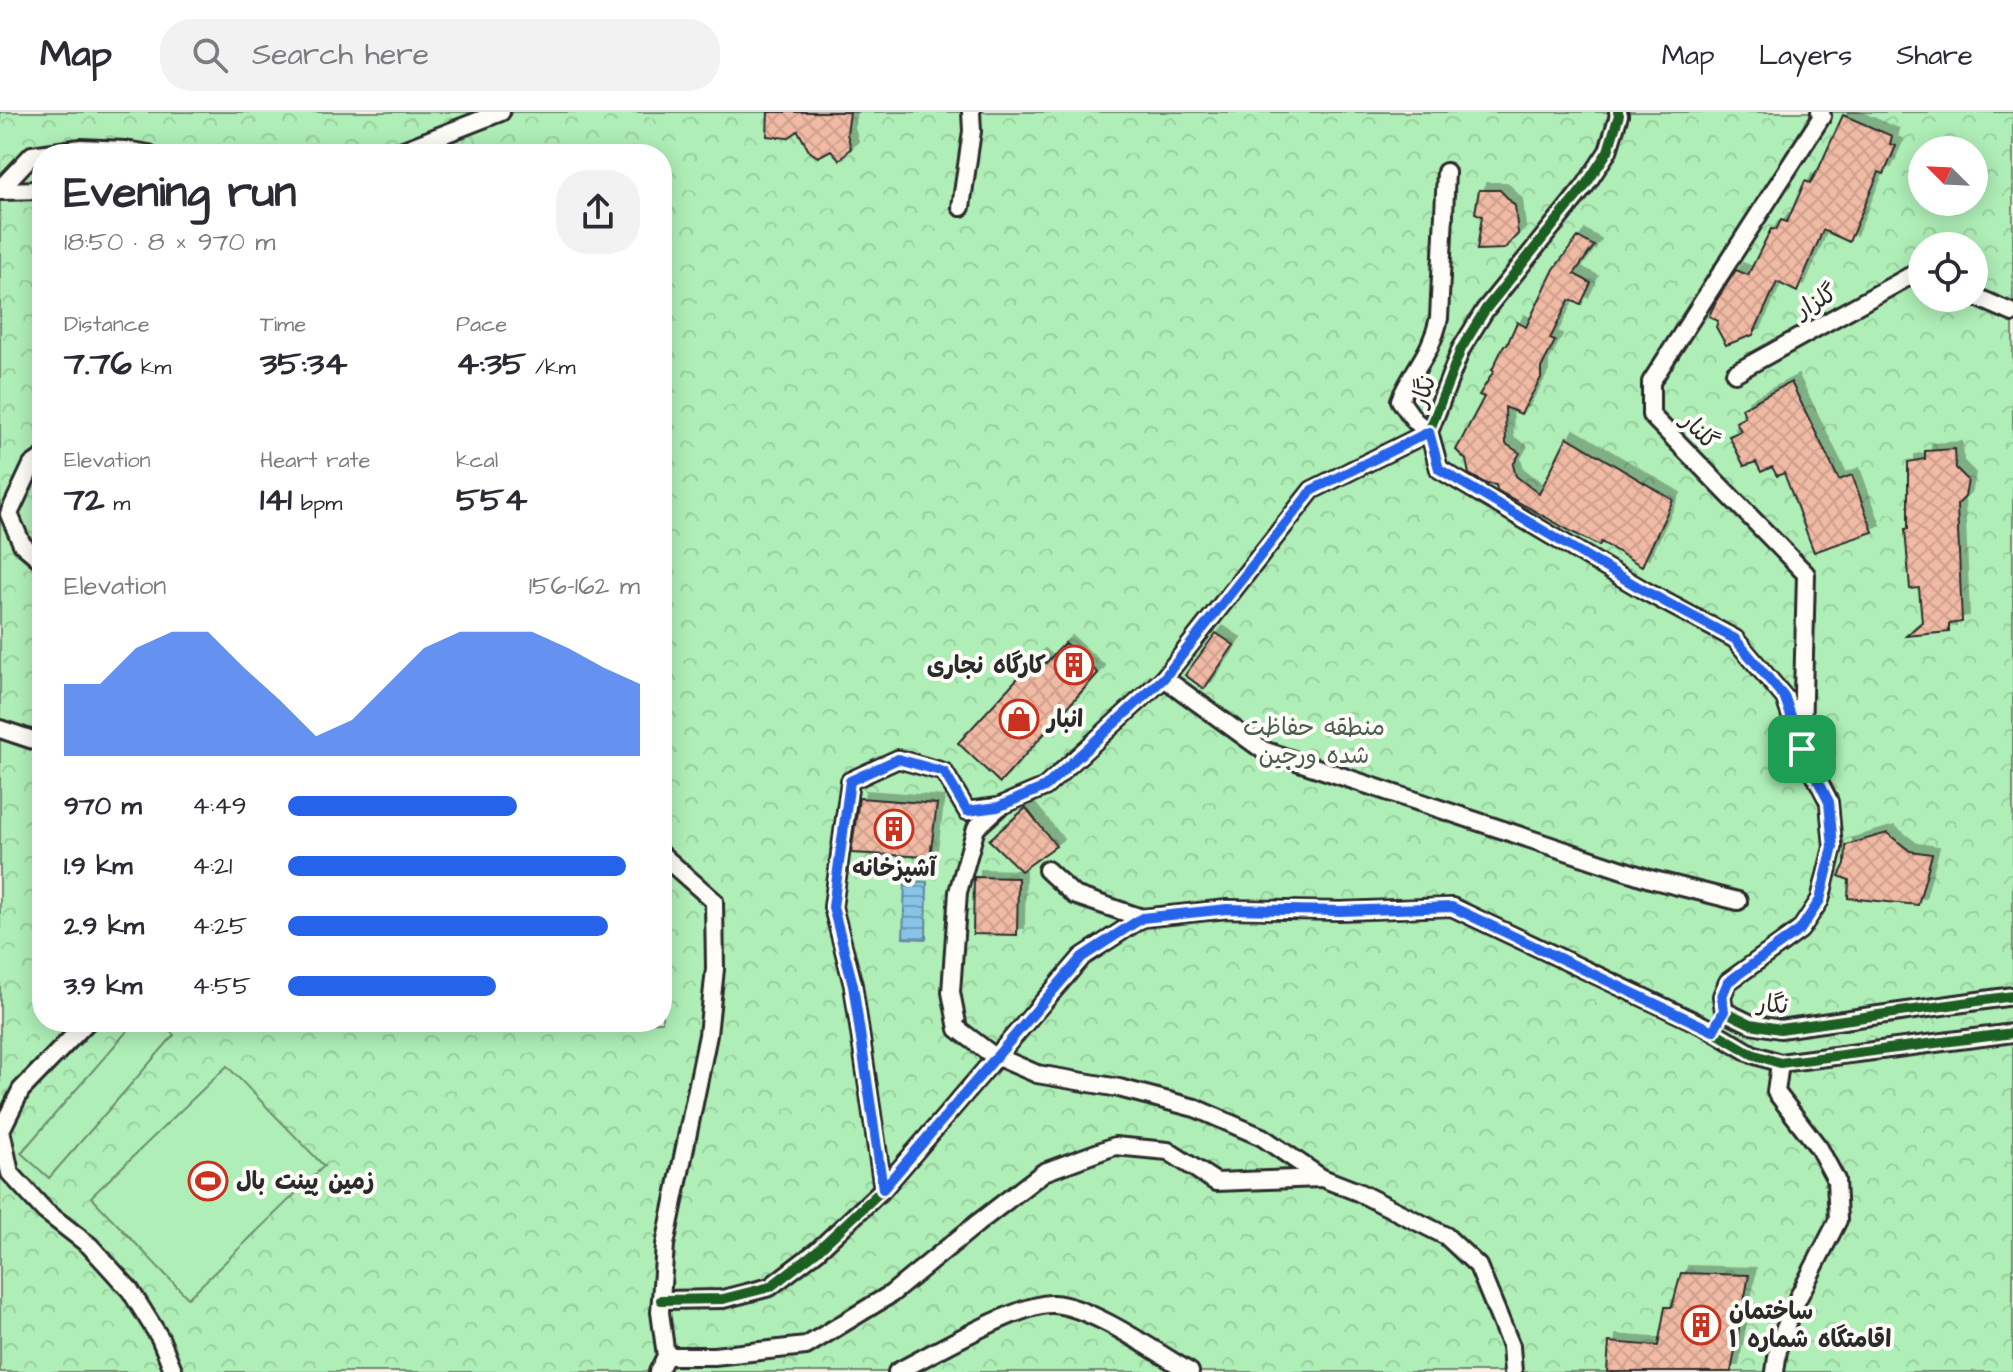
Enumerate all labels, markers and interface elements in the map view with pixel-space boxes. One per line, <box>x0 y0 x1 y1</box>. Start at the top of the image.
search box <box>160 19 720 91</box>
text: Map <box>40 29 112 81</box>
icon: search <box>188 33 232 77</box>
text: Search here <box>252 34 429 76</box>
text: Map <box>1662 36 1715 75</box>
text: Layers <box>1759 36 1852 75</box>
text: Share <box>1896 36 1973 75</box>
north arrow <box>1908 136 1988 216</box>
map controls <box>1908 136 1988 312</box>
text: Evening run <box>64 163 296 224</box>
button: share <box>556 170 640 254</box>
text: 18:50 · 8 × 970 m <box>64 224 276 260</box>
button: locate <box>1908 232 1988 312</box>
street label: گلزار <box>1788 277 1844 328</box>
text: Distance <box>64 309 150 340</box>
text: Time <box>260 309 306 340</box>
text: Pace <box>456 309 507 340</box>
text: 7.76 <box>64 340 132 388</box>
text: 35:34 <box>260 340 348 388</box>
text: 4:35 <box>456 340 526 388</box>
text: km <box>132 352 171 383</box>
text: /km <box>526 352 576 383</box>
street label: نگار <box>1402 371 1445 414</box>
street label: گلنار <box>1671 404 1726 458</box>
text: Elevation <box>64 445 151 476</box>
text: Heart rate <box>260 445 370 476</box>
text: kcal <box>456 445 498 476</box>
text: 72 <box>64 476 104 524</box>
text: 141 <box>260 476 292 524</box>
text: 554 <box>456 476 527 524</box>
text: m <box>104 488 130 519</box>
text: bpm <box>292 488 342 519</box>
text: Elevation <box>64 568 166 604</box>
text: 156–162 m <box>529 568 640 604</box>
building icon: کارگاه نجاری <box>1053 644 1095 686</box>
place label: کارگاه نجاری <box>927 649 1046 683</box>
shop icon: انبار <box>998 698 1040 740</box>
place label: انبار <box>1045 703 1083 737</box>
park label: منطقه حفاظت شده ورجین <box>1243 711 1385 773</box>
pin <box>1768 715 1836 783</box>
icon: arrive <box>1780 727 1824 771</box>
text: 970 m <box>64 788 142 824</box>
text: 4:49 <box>192 788 247 824</box>
building icon: آشپزخانه <box>873 808 915 850</box>
text: 1.9 km <box>64 848 132 884</box>
text: 4:21 <box>192 848 232 884</box>
place label: آشپزخانه <box>852 852 938 886</box>
text: 2.9 km <box>64 908 144 944</box>
text: 4:25 <box>192 908 247 944</box>
text: 3.9 km <box>64 968 142 1004</box>
text: 4:55 <box>192 968 251 1004</box>
street label: نگار <box>1754 986 1790 1024</box>
sports icon: زمین پینت بال <box>187 1160 229 1202</box>
place label: زمین پینت بال <box>236 1165 374 1199</box>
place label: ساختمان اقامتگاه شماره ۱ <box>1729 1295 1891 1357</box>
building icon: ساختمان اقامتگاه شماره ۱ <box>1680 1304 1722 1346</box>

